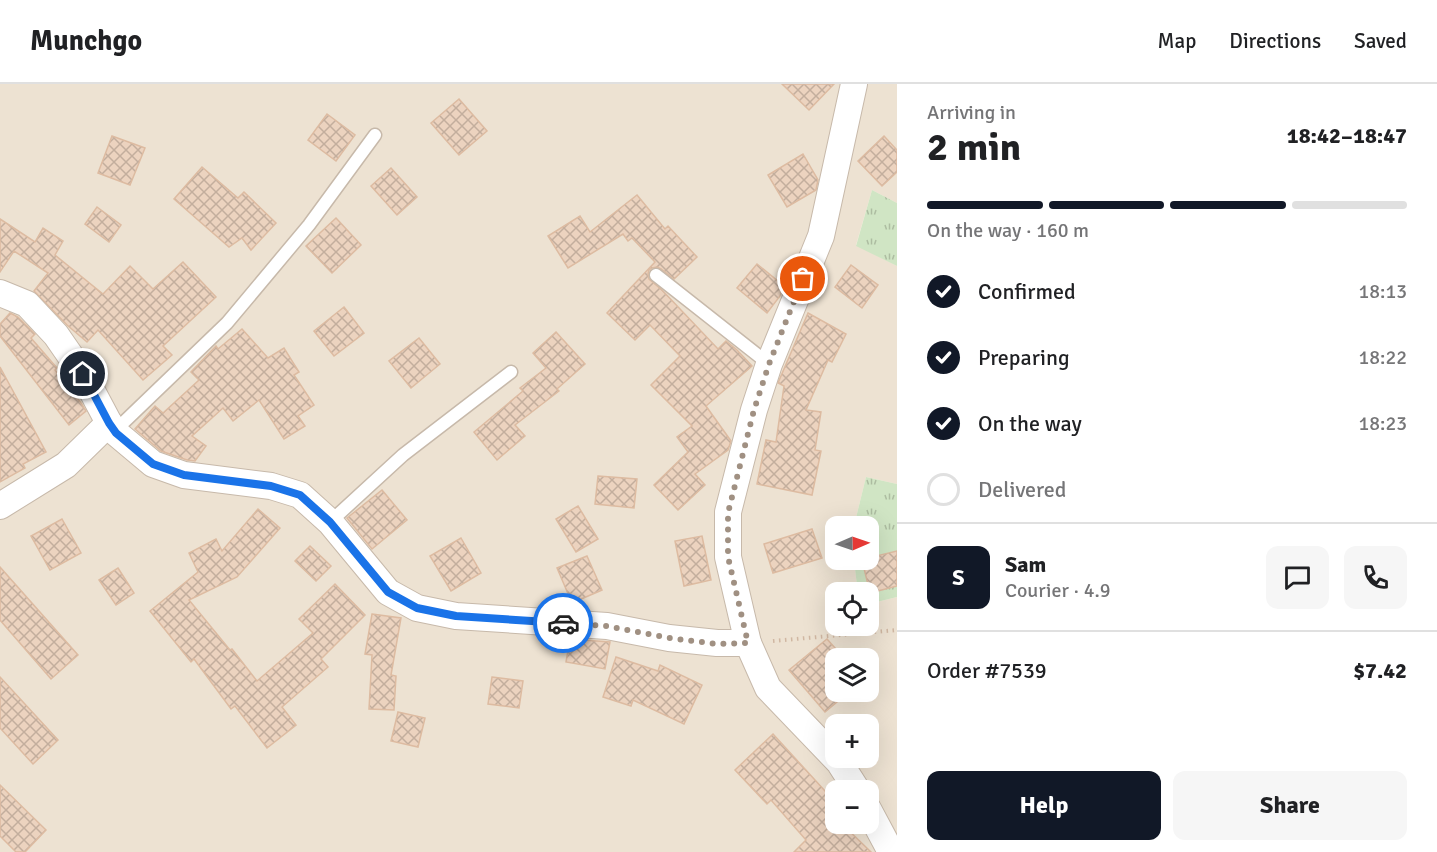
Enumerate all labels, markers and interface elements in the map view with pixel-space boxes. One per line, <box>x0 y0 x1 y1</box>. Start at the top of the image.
text: Munchgo <box>30 24 142 58</box>
text: Map <box>1158 28 1196 54</box>
text: Directions <box>1229 28 1321 54</box>
text: Saved <box>1354 28 1407 54</box>
text: Arriving in <box>927 100 1016 125</box>
text: 18:42–18:47 <box>1287 122 1407 149</box>
text: 2 min <box>927 123 1021 171</box>
text: On the way · 160 m <box>927 218 1089 243</box>
pin <box>777 253 828 304</box>
icon: bag <box>786 262 819 295</box>
icon: check <box>927 275 960 308</box>
text: Confirmed <box>978 278 1076 305</box>
text: 18:13 <box>1358 279 1407 304</box>
icon: check <box>927 341 960 374</box>
text: Preparing <box>978 344 1070 371</box>
text: 18:22 <box>1358 345 1407 370</box>
pin <box>57 348 108 399</box>
icon: home <box>66 357 99 390</box>
icon: check <box>927 407 960 440</box>
text: On the way <box>978 410 1082 437</box>
text: 18:23 <box>1358 411 1407 436</box>
text: Delivered <box>978 476 1066 503</box>
north arrow <box>825 516 879 570</box>
map controls <box>825 516 879 834</box>
button: chat <box>1266 546 1329 609</box>
button: phone <box>1344 546 1407 609</box>
text: Sam <box>1005 551 1046 578</box>
text: S <box>952 564 965 591</box>
text: Courier · 4.9 <box>1005 578 1111 603</box>
button: locate <box>825 582 879 636</box>
courier <box>533 593 593 653</box>
icon: car <box>547 607 580 640</box>
button: layers <box>825 648 879 702</box>
text: Order #7539 <box>927 657 1047 684</box>
text: $7.42 <box>1353 657 1407 684</box>
button: + <box>825 714 879 768</box>
button: Help <box>927 771 1161 840</box>
button: Share <box>1173 771 1407 840</box>
button: − <box>825 780 879 834</box>

